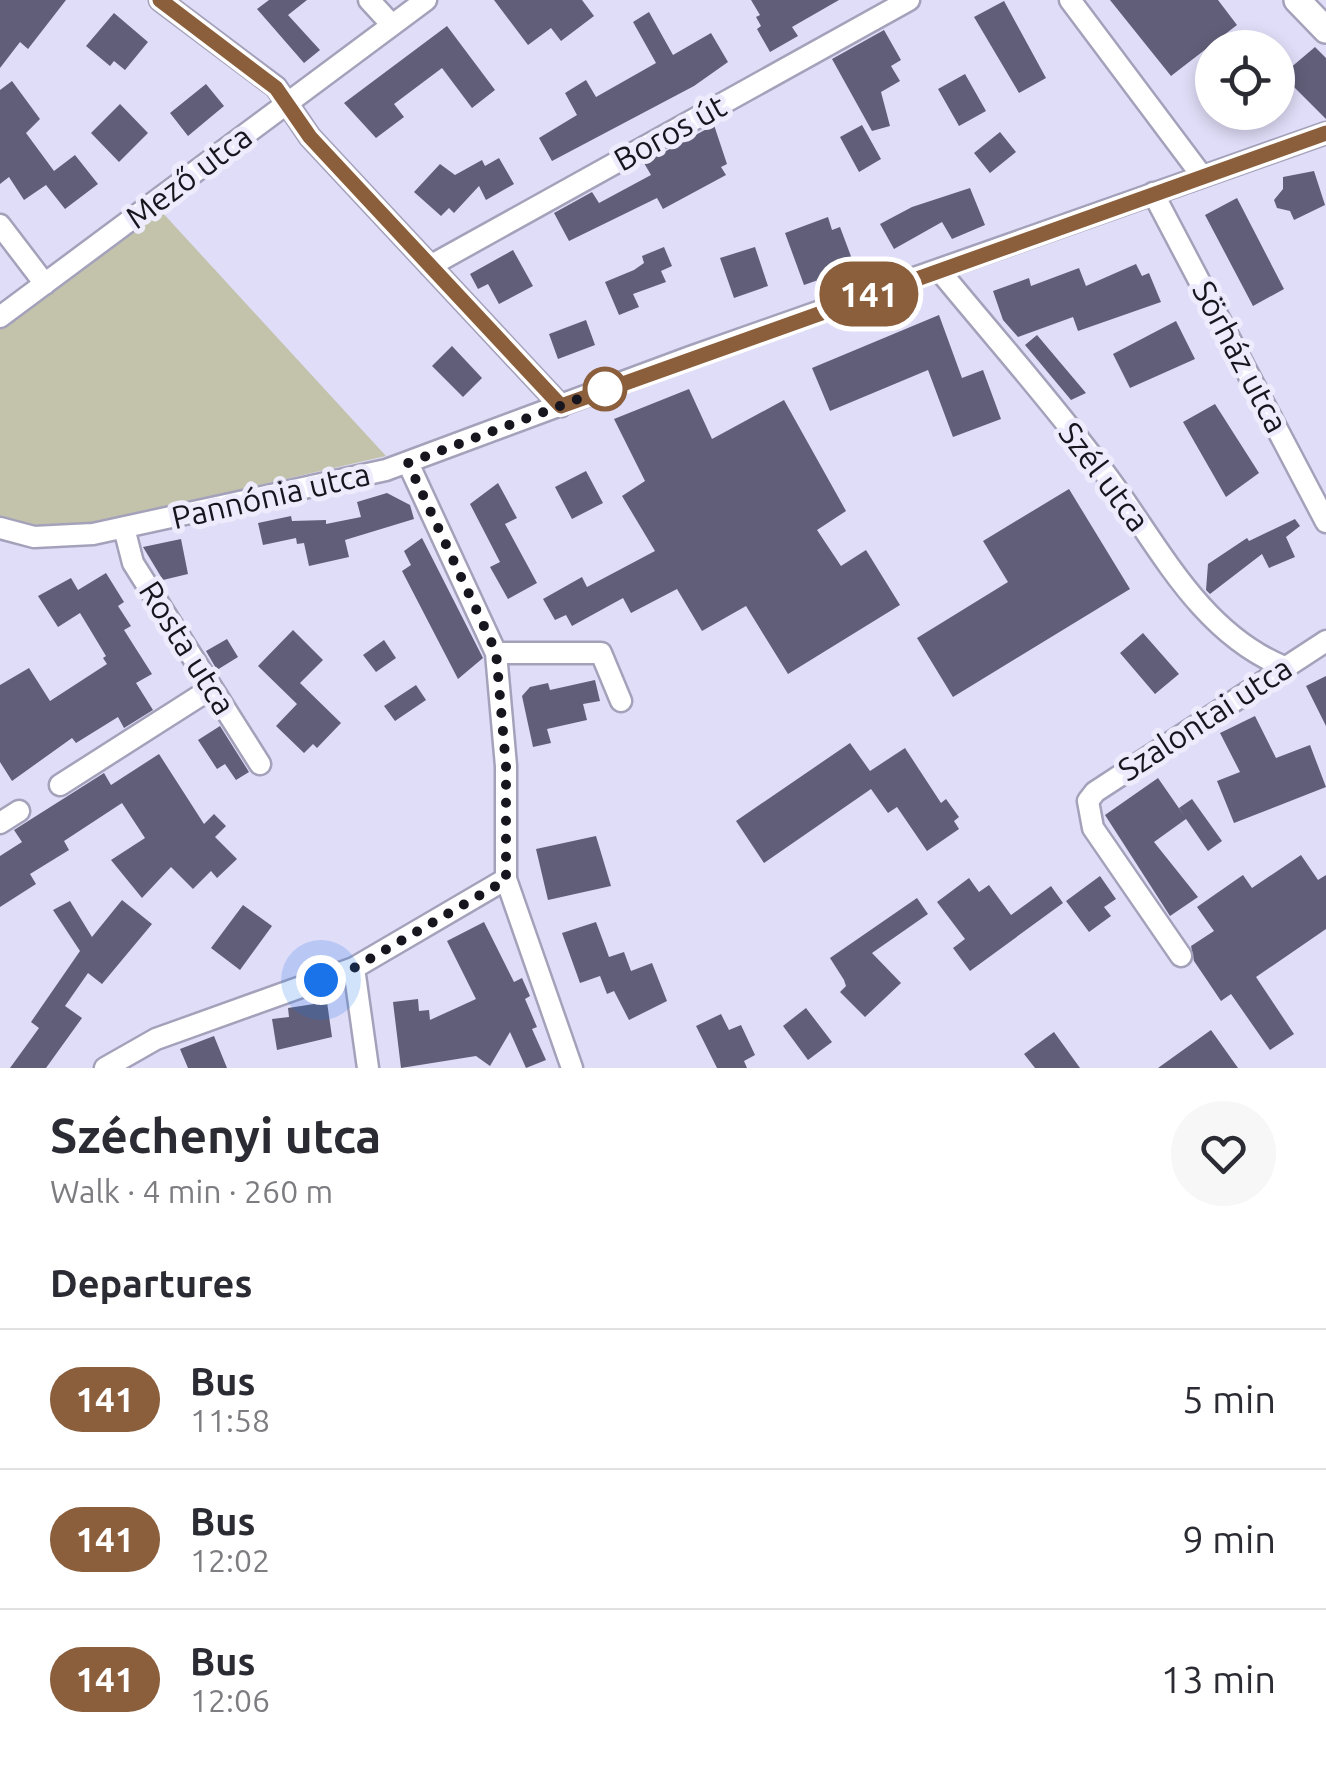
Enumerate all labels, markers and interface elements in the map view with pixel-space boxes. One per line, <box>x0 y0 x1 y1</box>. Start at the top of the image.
map controls <box>1195 30 1295 130</box>
button: locate <box>1195 30 1295 130</box>
street label: Boros út <box>607 87 732 177</box>
street label: Mező utca <box>118 117 258 235</box>
line badge: 141 <box>812 262 926 326</box>
text: 141 <box>839 274 899 314</box>
street label: Sörház utca <box>1186 275 1296 438</box>
unlabelled marker <box>584 368 626 410</box>
street label: Szél utca <box>1052 415 1157 538</box>
street label: Pannónia utca <box>168 455 373 535</box>
street label: Rosta utca <box>133 574 243 721</box>
street label: Szalontai utca <box>1111 649 1298 788</box>
your location <box>296 955 346 1005</box>
button: heart <box>1171 1101 1276 1206</box>
text: Széchenyi utca <box>50 1108 381 1162</box>
text: Walk · 4 min · 260 m <box>50 1173 333 1209</box>
text: Departures <box>50 1262 252 1304</box>
text: Bus <box>190 1360 255 1402</box>
text: 5 min <box>1182 1378 1276 1420</box>
text: 141 <box>75 1379 135 1419</box>
text: 11:58 <box>190 1402 270 1438</box>
text: Bus <box>190 1500 255 1542</box>
text: 9 min <box>1182 1518 1276 1560</box>
text: 141 <box>75 1519 135 1559</box>
text: 12:02 <box>190 1542 270 1578</box>
text: Bus <box>190 1640 255 1682</box>
text: 13 min <box>1161 1658 1276 1700</box>
text: 141 <box>75 1659 135 1699</box>
text: 12:06 <box>190 1682 270 1718</box>

